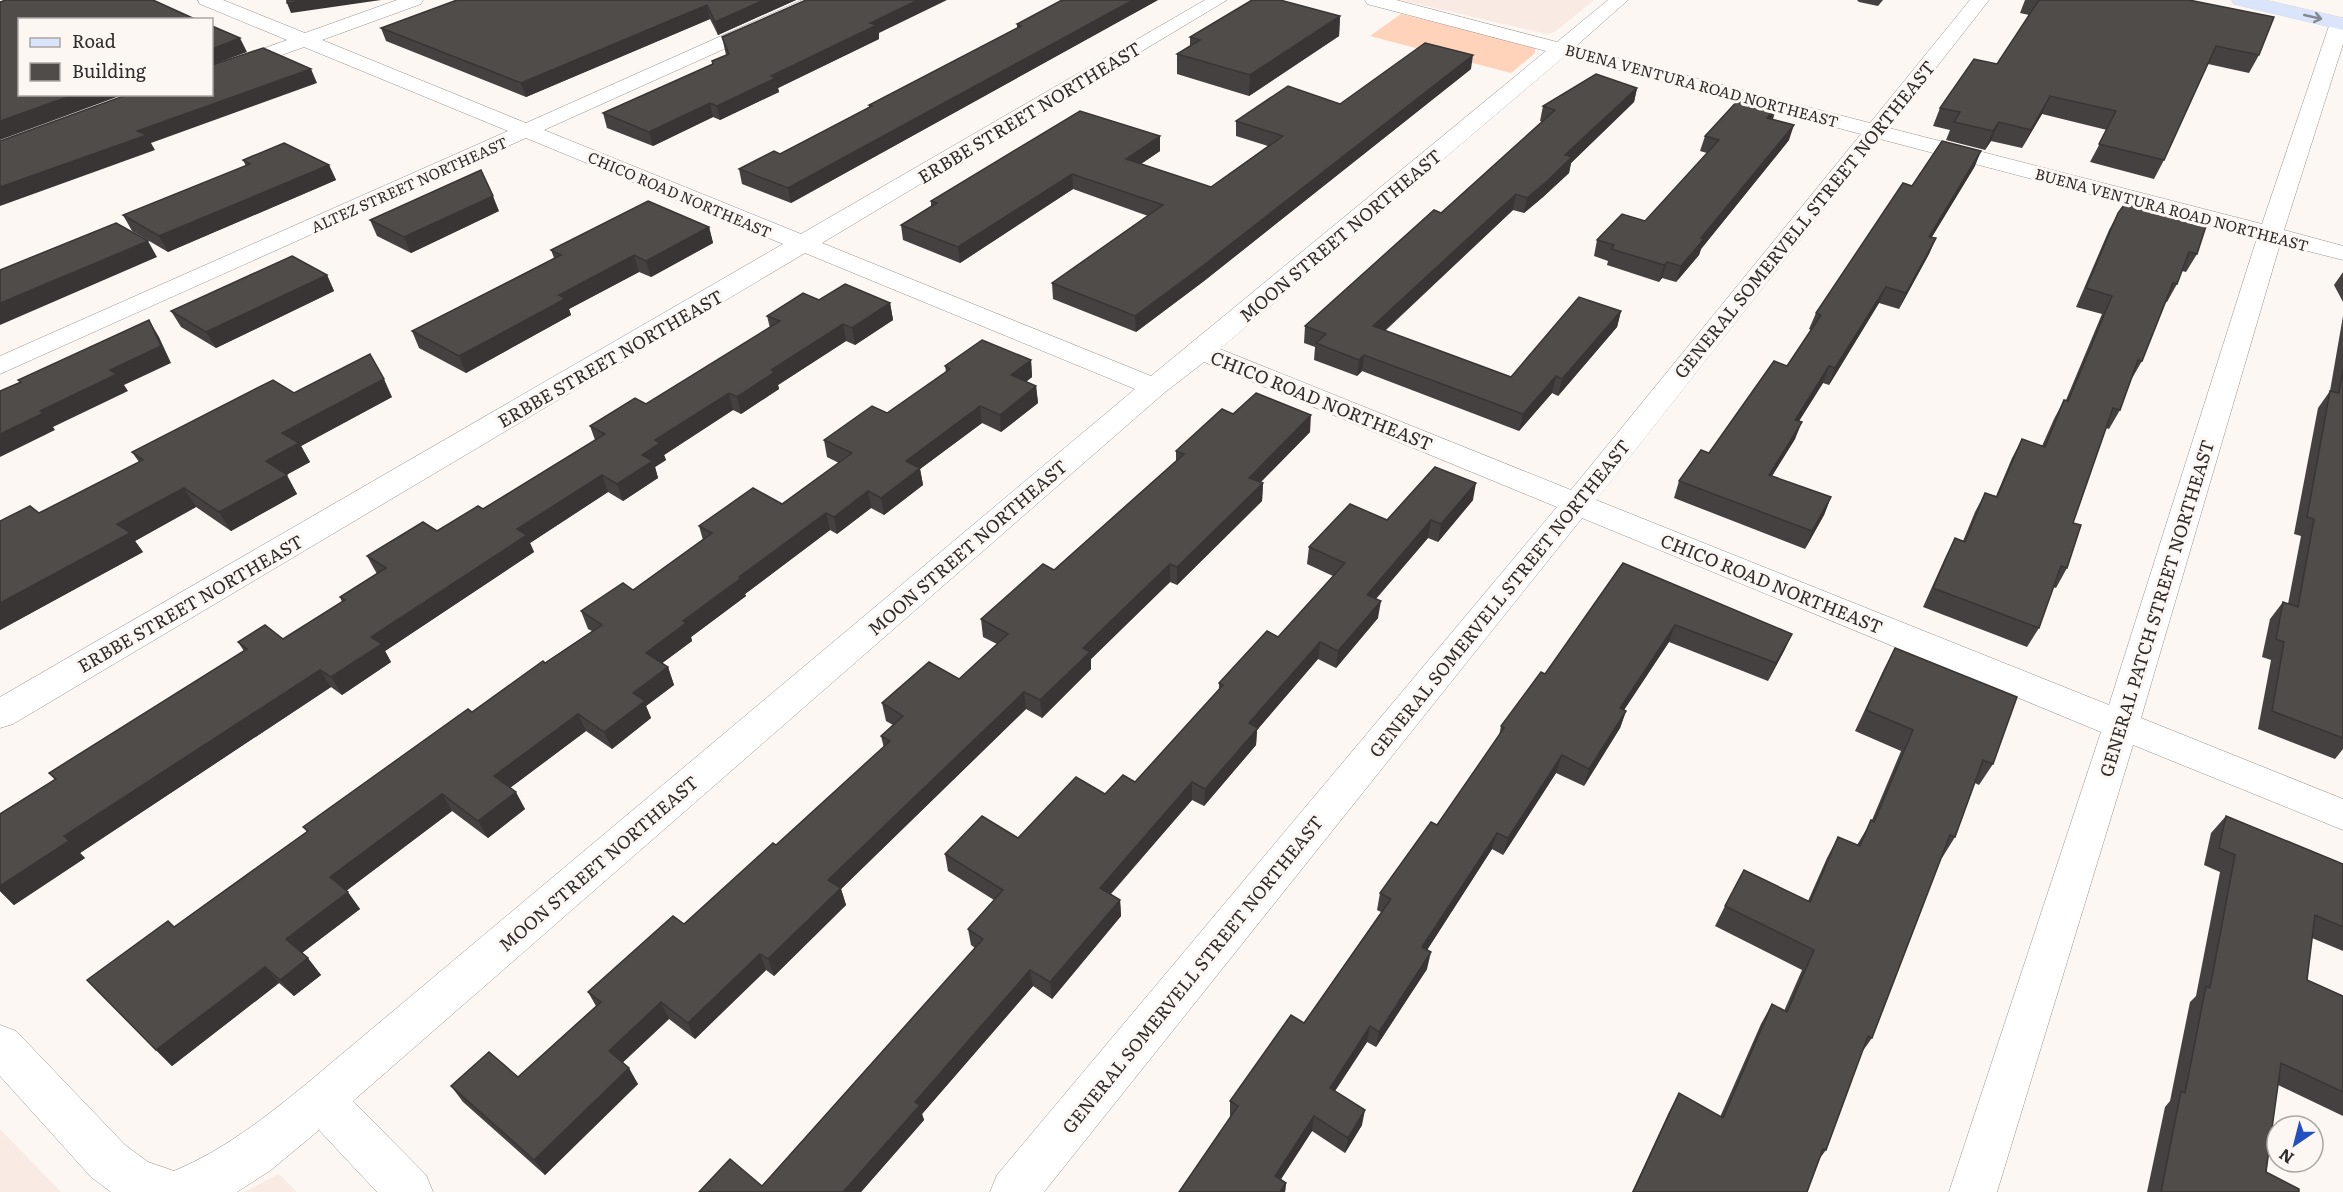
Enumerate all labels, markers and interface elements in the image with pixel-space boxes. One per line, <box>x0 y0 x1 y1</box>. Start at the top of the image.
one-way arrow <box>2303 11 2322 23</box>
legend <box>18 18 213 96</box>
text: Road <box>72 27 116 54</box>
street label: ERBBE STREET NORTHEAST <box>912 34 1146 190</box>
street label: BUENA VENTURA ROAD NORTHEAST <box>1563 37 1841 133</box>
street label: GENERAL SOMERVELL STREET NORTHEAST <box>1667 54 1941 384</box>
text: Building <box>72 57 147 84</box>
street label: ALTEZ STREET NORTHEAST <box>307 130 511 238</box>
street label: MOON STREET NORTHEAST <box>1233 142 1447 328</box>
street label: CHICO ROAD NORTHEAST <box>584 145 776 243</box>
street label: BUENA VENTURA ROAD NORTHEAST <box>2033 161 2311 257</box>
street label: ERBBE STREET NORTHEAST <box>492 282 728 434</box>
street label: CHICO ROAD NORTHEAST <box>1207 343 1437 457</box>
street label: GENERAL SOMERVELL STREET NORTHEAST <box>1362 433 1636 763</box>
street label: GENERAL PATCH STREET NORTHEAST <box>2092 436 2220 780</box>
street label: MOON STREET NORTHEAST <box>861 453 1073 641</box>
street label: CHICO ROAD NORTHEAST <box>1657 526 1887 640</box>
street label: ERBBE STREET NORTHEAST <box>72 527 308 679</box>
street label: MOON STREET NORTHEAST <box>492 769 704 957</box>
street label: GENERAL SOMERVELL STREET NORTHEAST <box>1055 809 1329 1139</box>
north arrow <box>2265 1114 2325 1174</box>
text: N <box>2273 1143 2298 1171</box>

